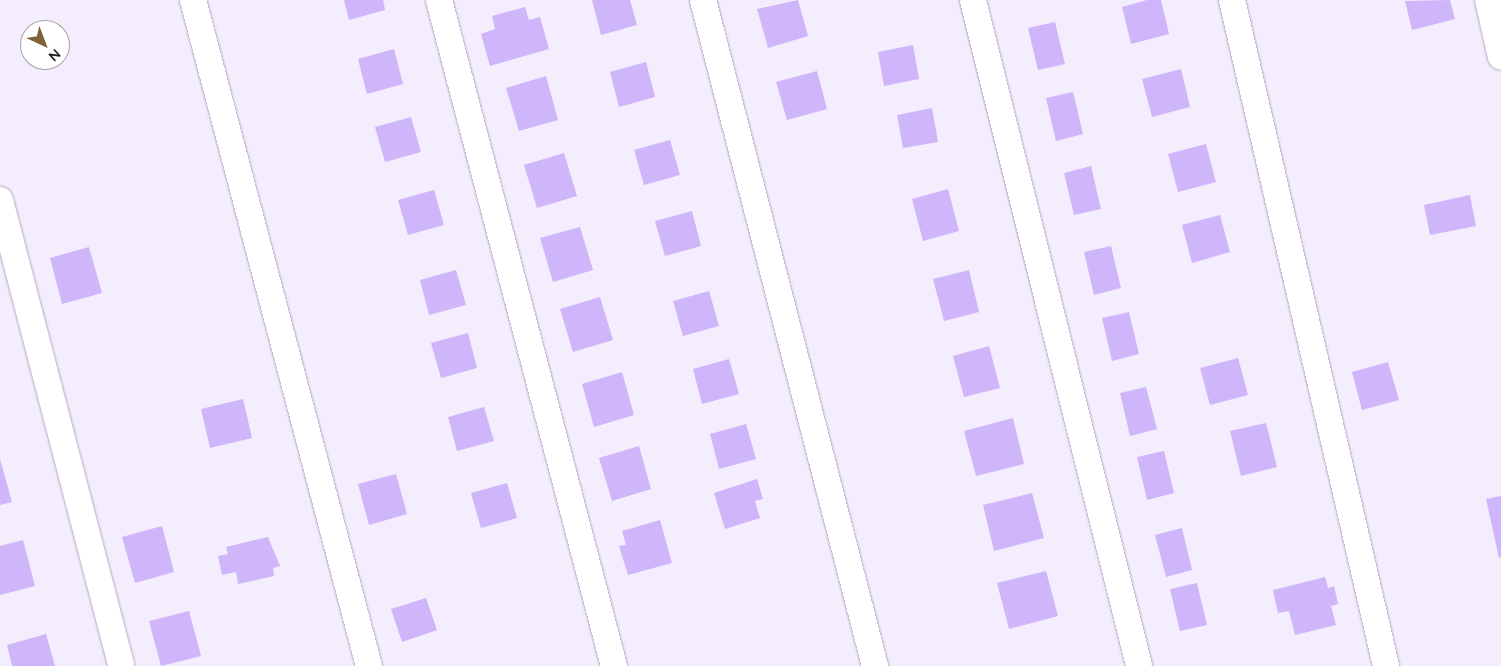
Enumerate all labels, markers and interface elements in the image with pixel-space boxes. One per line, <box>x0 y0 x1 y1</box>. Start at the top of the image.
north arrow <box>20 20 70 70</box>
text: N <box>45 45 64 65</box>

